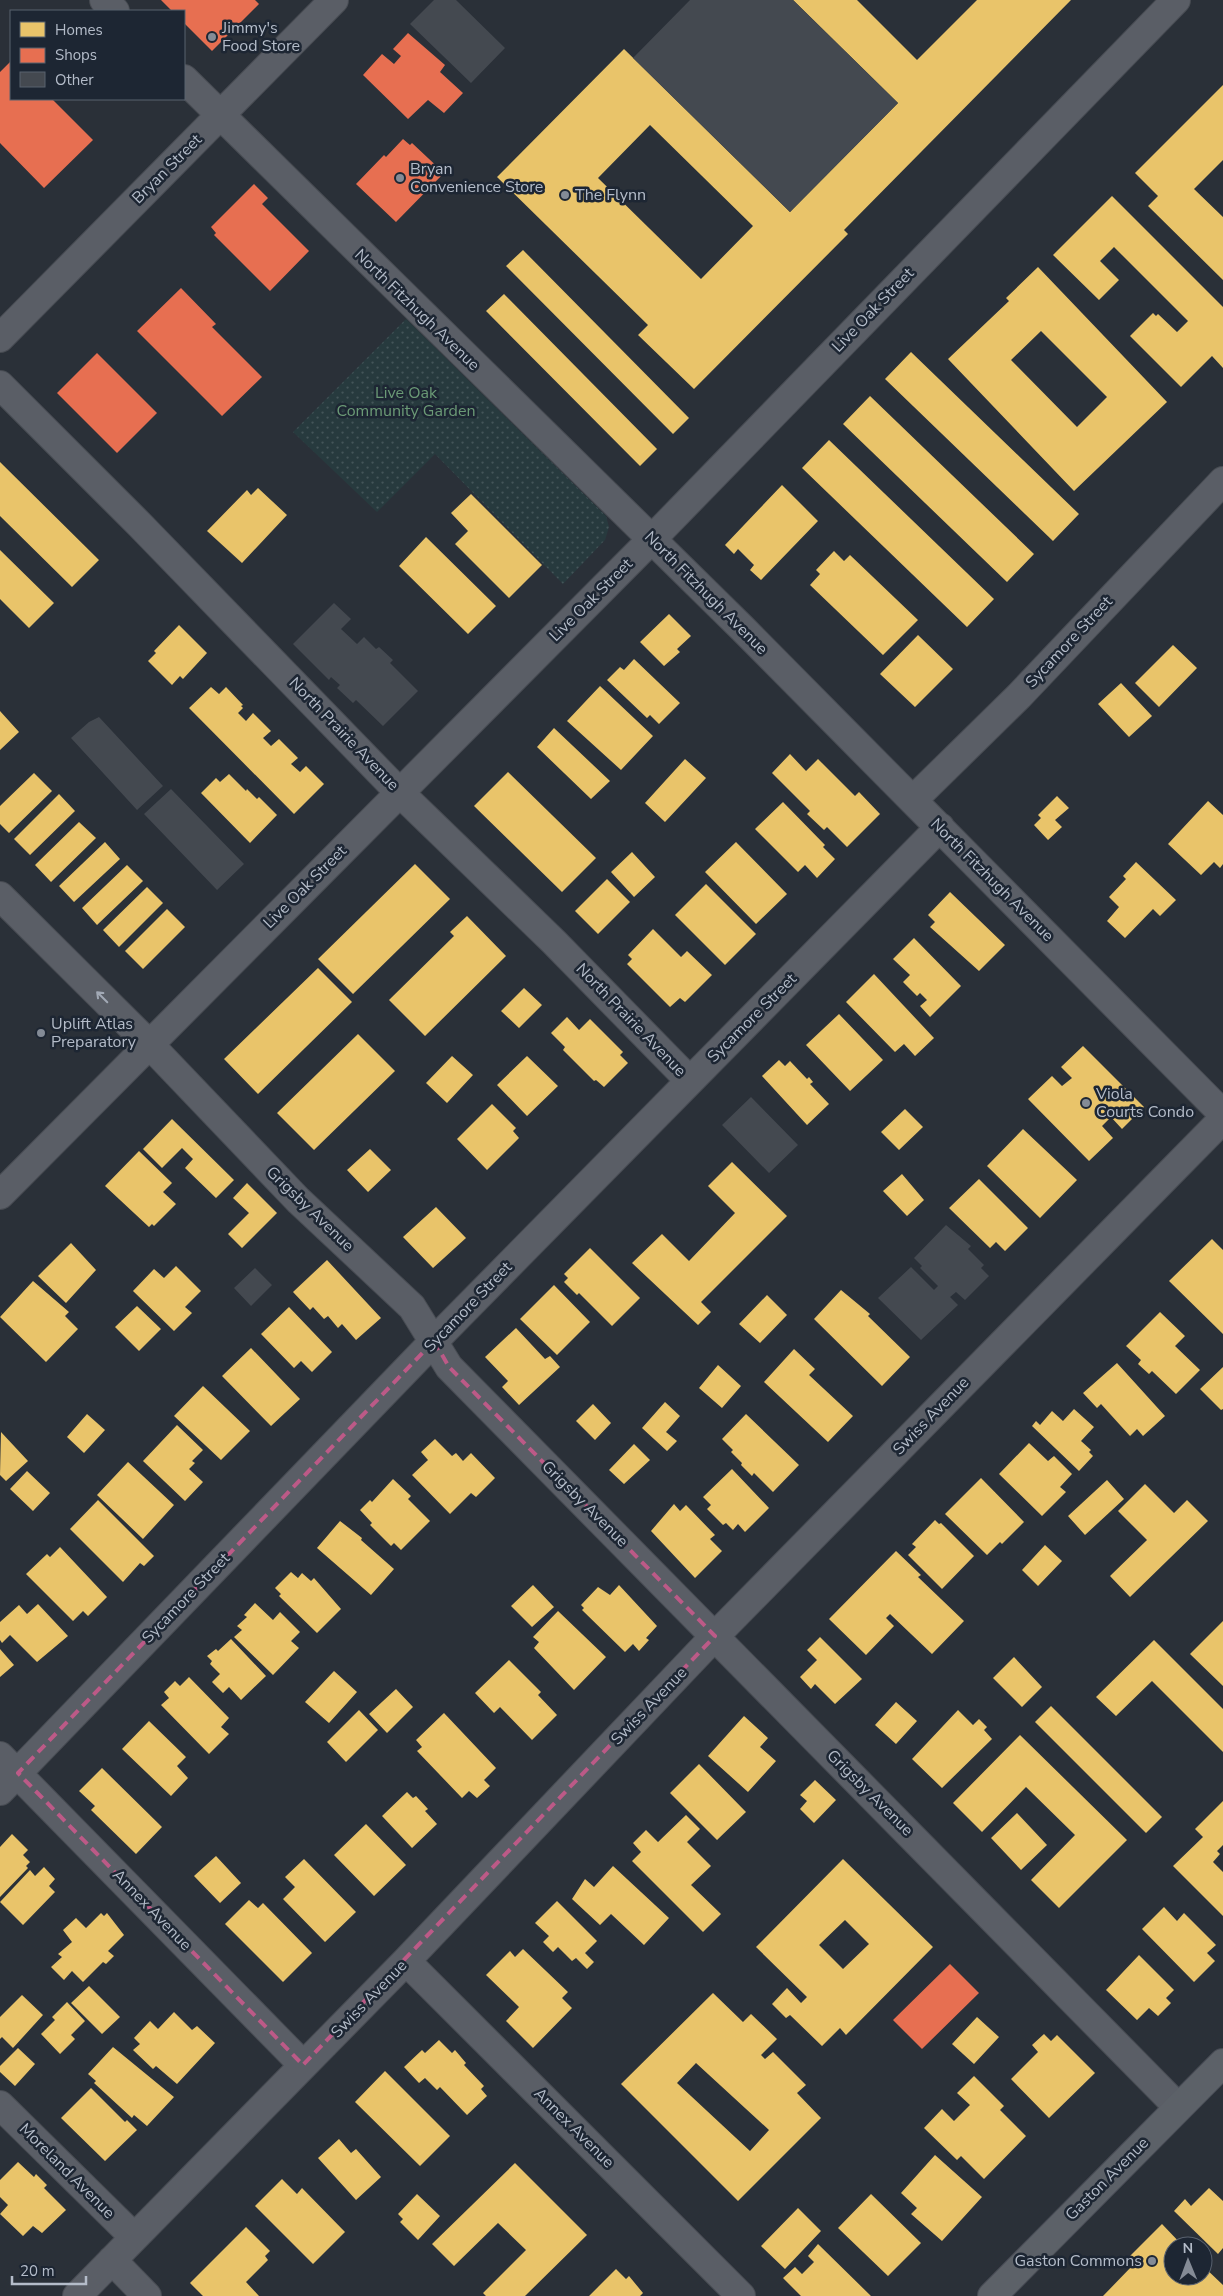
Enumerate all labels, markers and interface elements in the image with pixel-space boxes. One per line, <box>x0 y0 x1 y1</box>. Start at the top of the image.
legend <box>10 10 185 100</box>
place label: Jimmy's Food Store <box>221 17 300 57</box>
text: Homes <box>55 20 103 40</box>
marker: Jimmy's Food Store <box>206 31 218 43</box>
text: Shops <box>55 45 97 65</box>
text: Other <box>55 70 94 90</box>
street label: Bryan Street <box>127 129 207 209</box>
place label: Bryan Convenience Store <box>410 158 543 198</box>
marker: Bryan Convenience Store <box>394 172 406 184</box>
place label: The Flynn <box>575 184 646 206</box>
marker: The Flynn <box>559 189 571 201</box>
street label: North Fitzhugh Avenue <box>350 244 484 376</box>
street label: Live Oak Street <box>827 263 919 357</box>
park label: Live Oak Community Garden <box>337 382 475 422</box>
street label: North Fitzhugh Avenue <box>639 526 773 660</box>
street label: Live Oak Street <box>544 553 638 647</box>
street label: Sycamore Street <box>1021 591 1118 693</box>
street label: North Prairie Avenue <box>284 672 404 796</box>
street label: North Fitzhugh Avenue <box>925 813 1059 947</box>
street label: Live Oak Street <box>258 840 352 934</box>
street label: North Prairie Avenue <box>571 958 691 1082</box>
street label: Sycamore Street <box>702 968 802 1068</box>
one-way arrow <box>95 991 108 1003</box>
place label: Uplift Atlas Preparatory <box>51 1013 137 1053</box>
marker: Uplift Atlas Preparatory <box>35 1027 47 1039</box>
place label: Viola Courts Condo <box>1095 1083 1194 1123</box>
marker: Viola Courts Condo <box>1080 1097 1092 1109</box>
street label: Grigsby Avenue <box>261 1161 359 1257</box>
street label: Sycamore Street <box>419 1257 517 1357</box>
street label: Swiss Avenue <box>888 1372 974 1460</box>
street label: Grigsby Avenue <box>537 1456 633 1552</box>
street label: Sycamore Street <box>137 1548 235 1648</box>
street label: Swiss Avenue <box>606 1662 692 1750</box>
street label: Grigsby Avenue <box>822 1745 918 1841</box>
street label: Annex Avenue <box>108 1864 196 1956</box>
street label: Swiss Avenue <box>326 1955 412 2043</box>
street label: Annex Avenue <box>529 2083 619 2173</box>
street label: Moreland Avenue <box>14 2118 120 2224</box>
street label: Gaston Avenue <box>1060 2132 1154 2226</box>
north arrow <box>1163 2236 1213 2286</box>
text: N <box>1182 2239 1193 2258</box>
place label: Gaston Commons <box>1014 2250 1142 2272</box>
scale bar <box>12 2254 86 2286</box>
marker: Gaston Commons <box>1146 2255 1158 2267</box>
text: 20 m <box>20 2261 55 2281</box>

